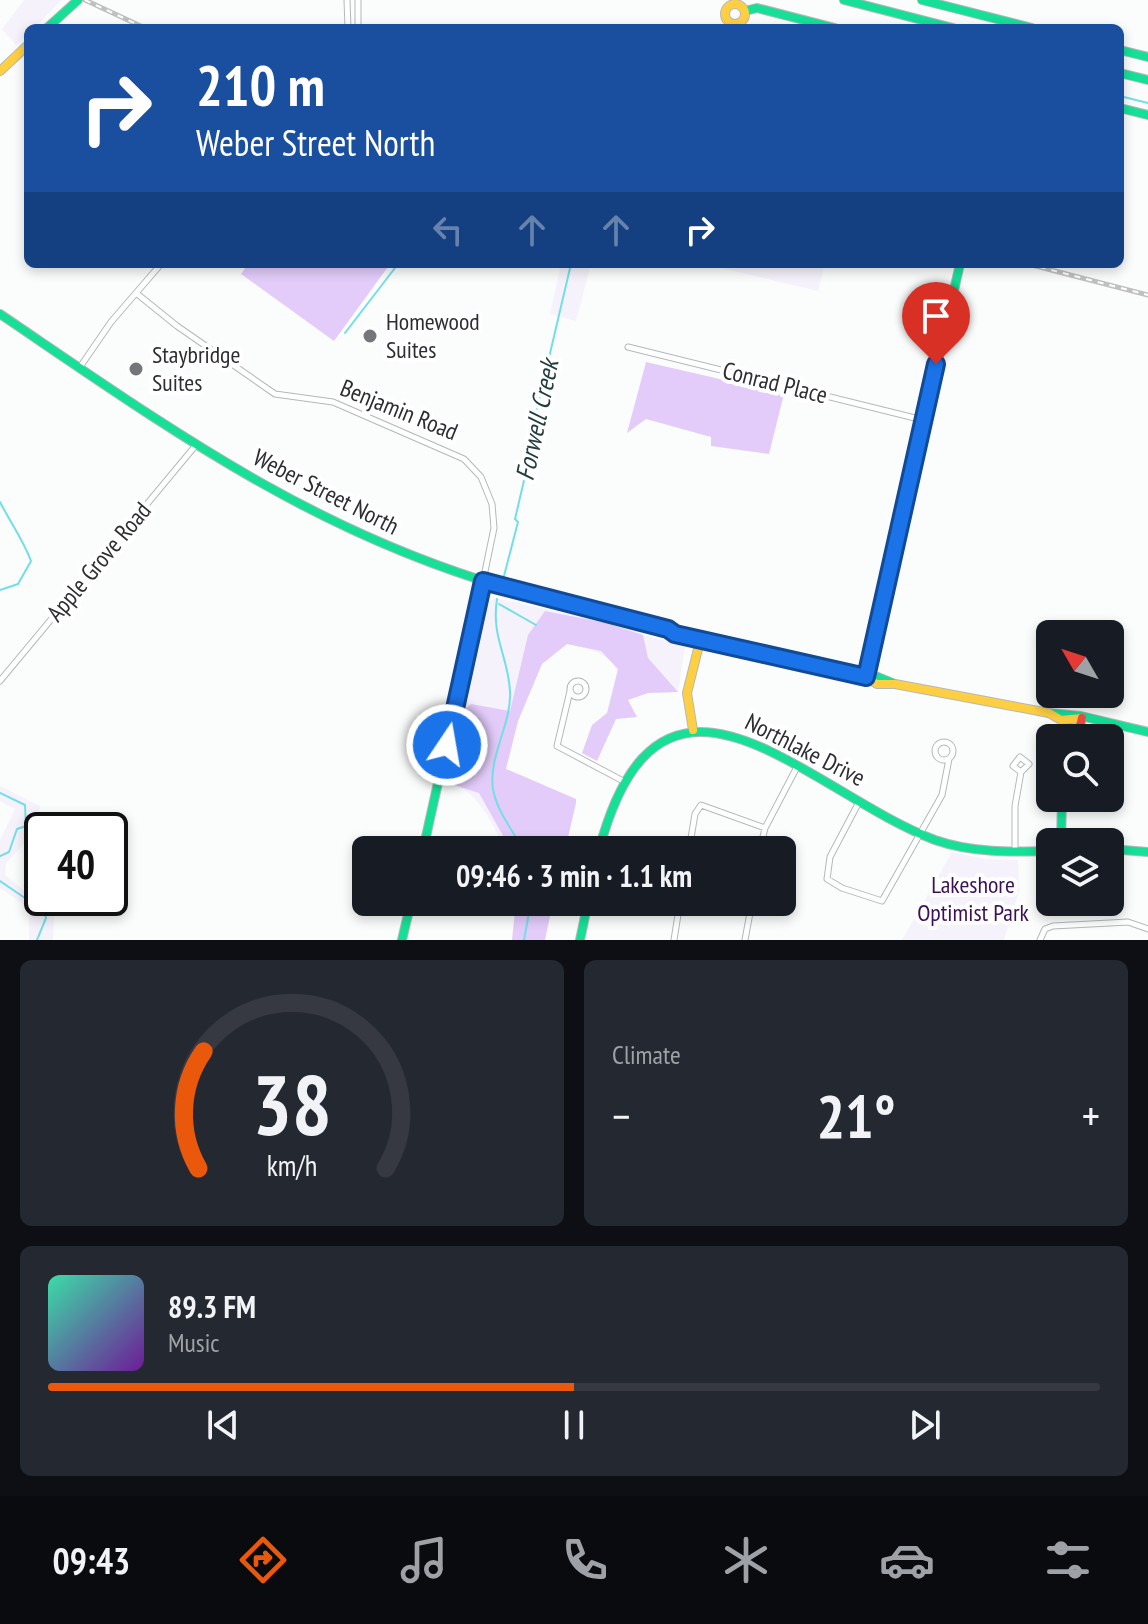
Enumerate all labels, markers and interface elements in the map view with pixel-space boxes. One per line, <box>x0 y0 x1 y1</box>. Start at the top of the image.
text: 210 m <box>196 49 325 121</box>
icon: right <box>64 56 168 160</box>
text: Weber Street North <box>196 119 435 166</box>
icon: left <box>426 208 470 252</box>
icon: ahead <box>510 208 554 252</box>
icon: ahead <box>594 208 638 252</box>
icon: right <box>678 208 722 252</box>
pin <box>902 282 970 364</box>
icon: arrive <box>914 294 958 338</box>
place label: Homewood Suites <box>386 306 480 365</box>
marker: Homewood Suites <box>361 327 379 345</box>
place label: Staybridge Suites <box>152 339 240 398</box>
water label: Forwell Creek <box>508 354 566 483</box>
street label: Conrad Place <box>719 355 831 410</box>
marker: Staybridge Suites <box>127 360 145 378</box>
street label: Benjamin Road <box>336 372 462 447</box>
street label: Weber Street North <box>248 442 404 542</box>
street label: Apple Grove Road <box>40 496 158 628</box>
north arrow <box>1036 620 1124 708</box>
map controls <box>1036 620 1124 916</box>
position arrow <box>405 703 489 787</box>
street label: Northlake Drive <box>740 706 870 793</box>
button: search <box>1036 724 1124 812</box>
speed limit sign: 40 <box>24 812 128 916</box>
button: layers <box>1036 828 1124 916</box>
text: 09:46 · 3 min · 1.1 km <box>456 856 692 895</box>
park label: Lakeshore Optimist Park <box>917 869 1030 928</box>
text: Climate <box>612 1038 681 1071</box>
text: 38 <box>252 1050 332 1158</box>
text: 21° <box>816 1077 896 1155</box>
text: − <box>612 1087 630 1144</box>
text: + <box>1082 1087 1100 1144</box>
text: km/h <box>267 1147 317 1184</box>
text: 89.3 FM <box>168 1287 256 1326</box>
text: Music <box>168 1326 220 1359</box>
icon: previous <box>201 1403 245 1447</box>
icon: pause <box>552 1403 596 1447</box>
icon: next <box>903 1403 947 1447</box>
icon: directions <box>235 1532 291 1588</box>
icon: music <box>396 1532 452 1588</box>
icon: phone <box>557 1532 613 1588</box>
icon: climate <box>718 1532 774 1588</box>
icon: car <box>879 1532 935 1588</box>
icon: filters <box>1040 1532 1096 1588</box>
text: 09:43 <box>52 1537 130 1584</box>

